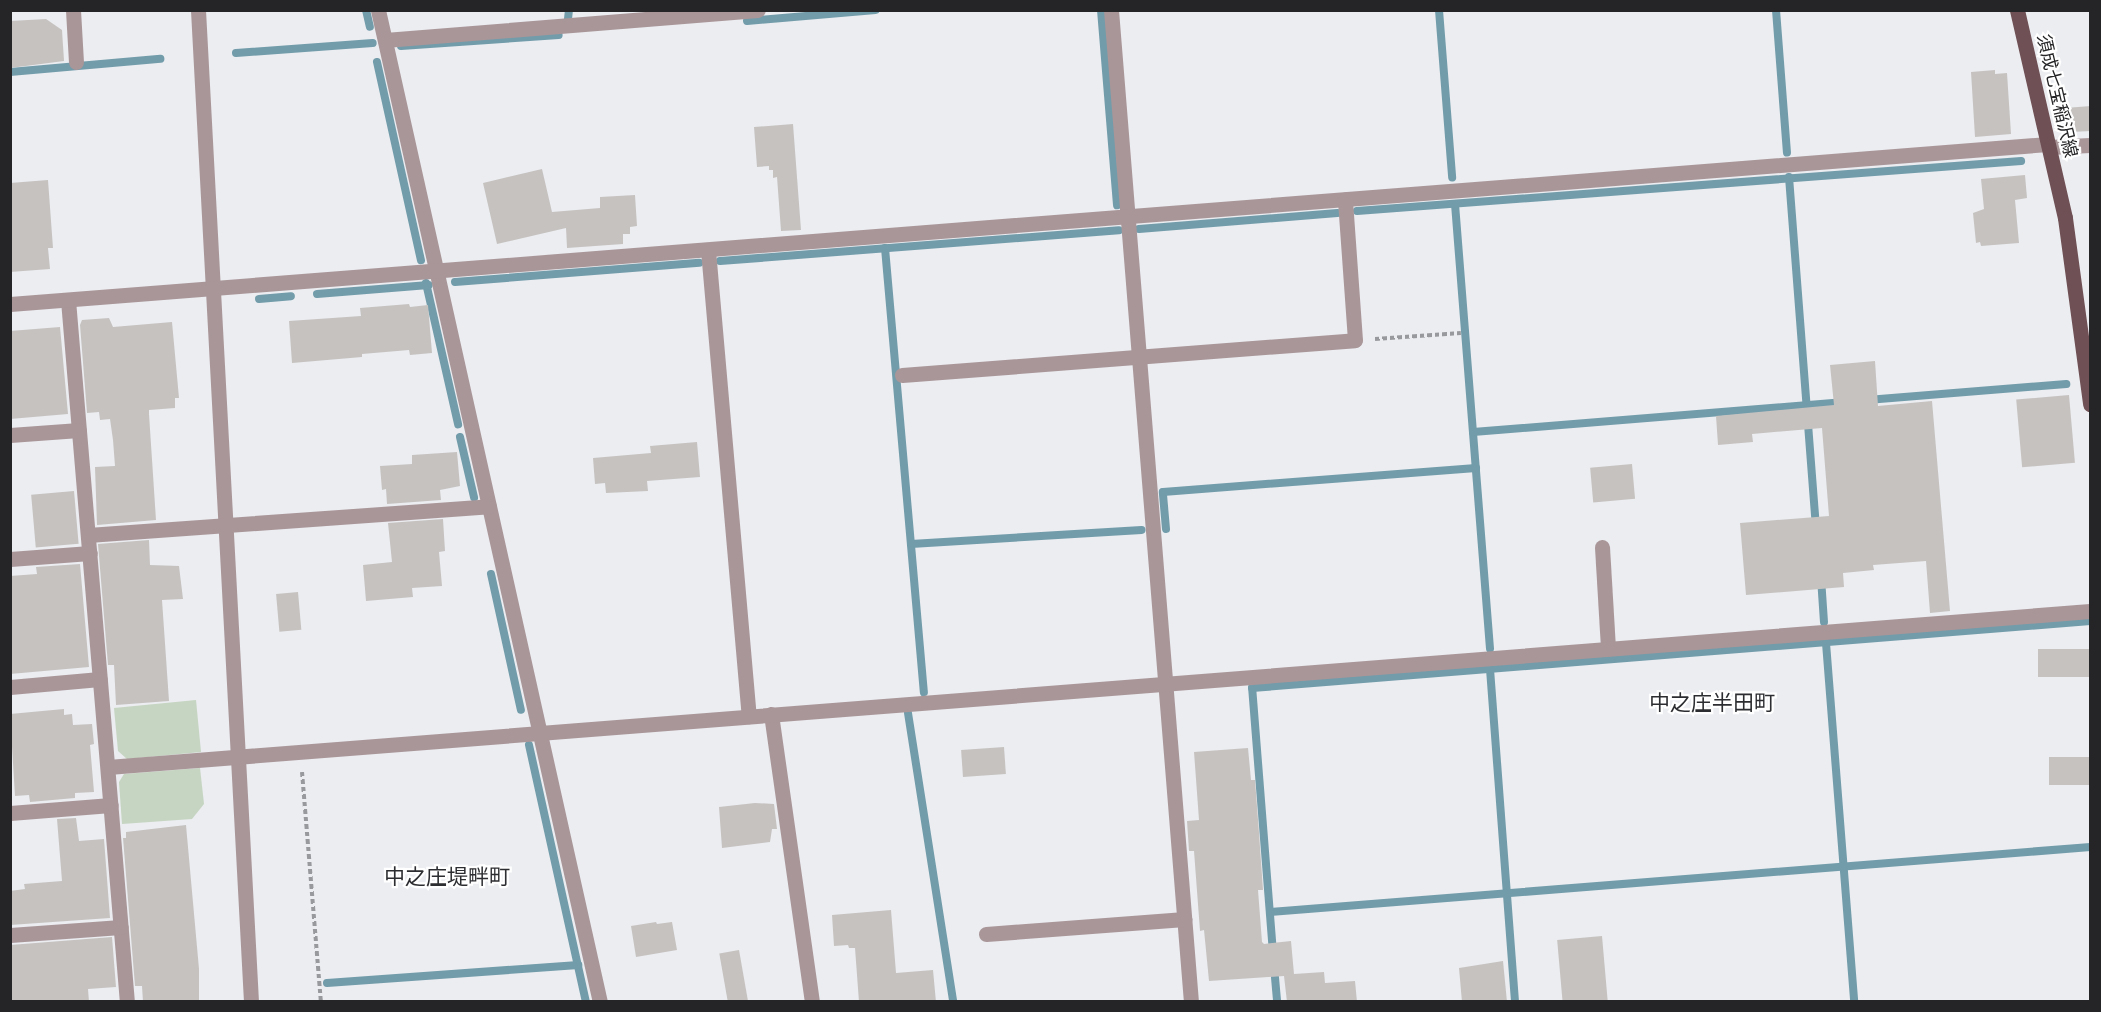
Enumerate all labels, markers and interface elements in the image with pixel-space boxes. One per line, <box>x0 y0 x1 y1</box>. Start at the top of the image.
street label: 須成七宝稲沢線 <box>2032 32 2082 160</box>
district label: 中之庄半田町 <box>1649 690 1775 716</box>
district label: 中之庄堤畔町 <box>384 864 510 890</box>

